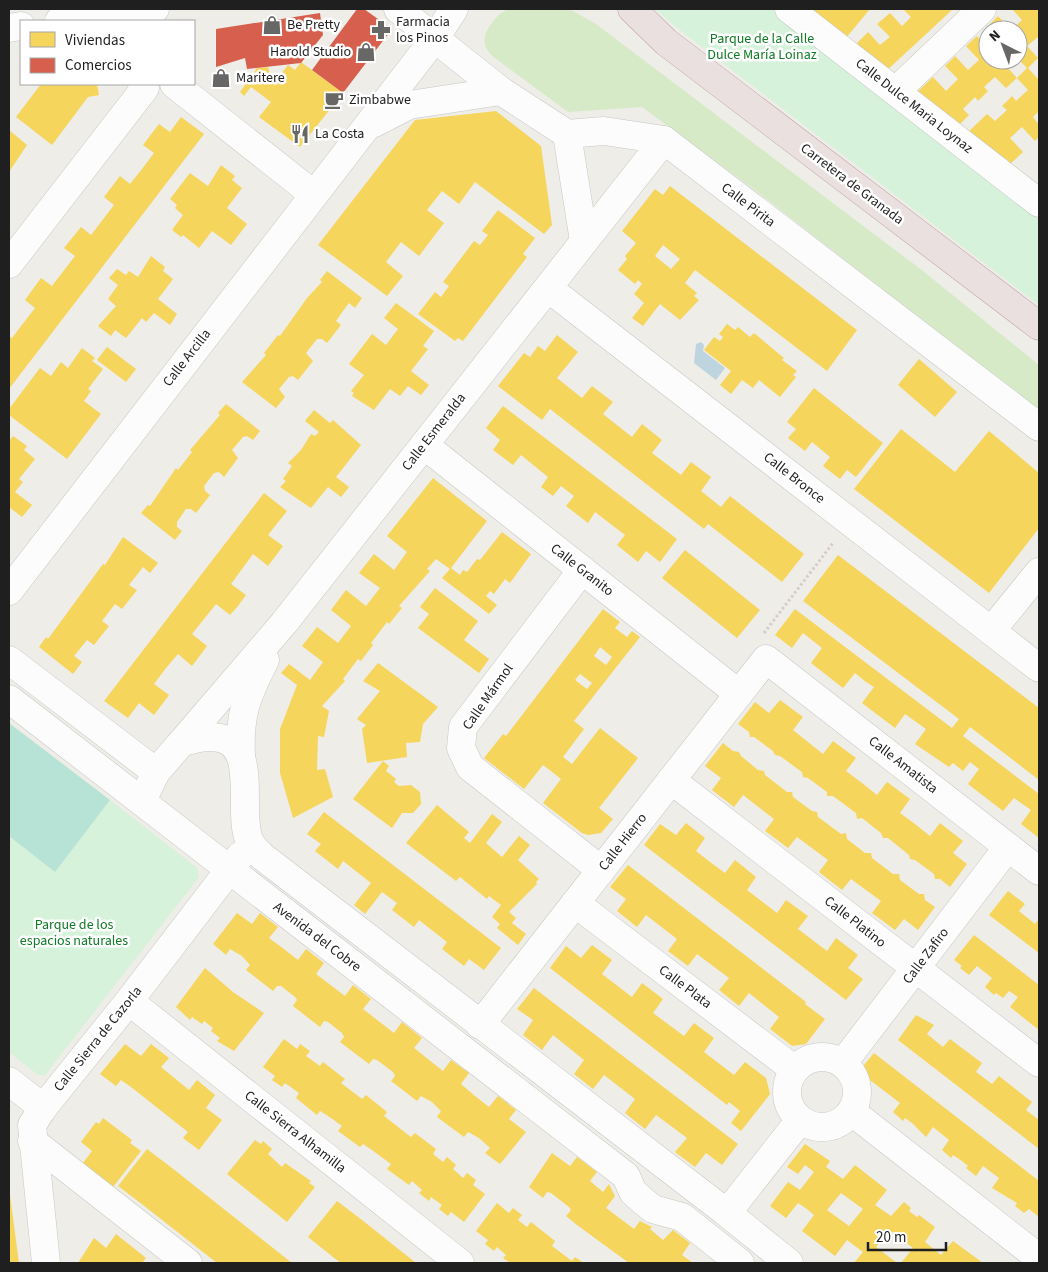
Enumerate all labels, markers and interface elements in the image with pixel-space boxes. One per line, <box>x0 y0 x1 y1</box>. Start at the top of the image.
place label: Farmacia los Pinos <box>396 12 450 48</box>
shop icon: Be Pretty <box>261 14 283 36</box>
place label: Be Pretty <box>287 15 341 35</box>
pharmacy icon: Farmacia los Pinos <box>370 19 392 41</box>
legend <box>20 20 195 85</box>
north arrow <box>978 20 1028 70</box>
text: N <box>985 26 1005 47</box>
park label: Parque de la Calle Dulce María Loinaz <box>707 29 817 65</box>
text: Viviendas <box>65 30 125 51</box>
shop icon: Harold Studio <box>355 41 377 63</box>
place label: Harold Studio <box>270 42 351 62</box>
street label: Calle Dulce Maria Loynaz <box>851 54 977 158</box>
text: Comercios <box>65 55 132 76</box>
shop icon: Maritere <box>210 67 232 89</box>
place label: Maritere <box>236 68 285 88</box>
cafe icon: Zimbabwe <box>323 89 345 111</box>
place label: Zimbabwe <box>349 90 411 110</box>
restaurant icon: La Costa <box>289 123 311 145</box>
place label: La Costa <box>315 124 364 144</box>
street label: Carretera de Granada <box>796 139 908 229</box>
street label: Calle Pirita <box>717 178 779 232</box>
street label: Calle Arcilla <box>158 325 216 391</box>
street label: Calle Esmeralda <box>397 389 471 475</box>
street label: Calle Bronce <box>759 448 829 508</box>
street label: Calle Granito <box>546 539 618 601</box>
street label: Calle Mármol <box>458 659 518 734</box>
street label: Calle Amatista <box>864 731 942 799</box>
street label: Calle Hierro <box>594 809 652 875</box>
street label: Calle Platino <box>820 891 890 953</box>
street label: Avenida del Cobre <box>269 897 365 977</box>
park label: Parque de los espacios naturales <box>20 915 128 951</box>
street label: Calle Zafiro <box>898 924 954 988</box>
street label: Calle Plata <box>654 960 716 1014</box>
street label: Calle Sierra de Cazorla <box>49 982 147 1096</box>
street label: Calle Sierra Alhamilla <box>240 1086 350 1178</box>
scale bar <box>868 1220 946 1252</box>
text: 20 m <box>876 1227 906 1248</box>

